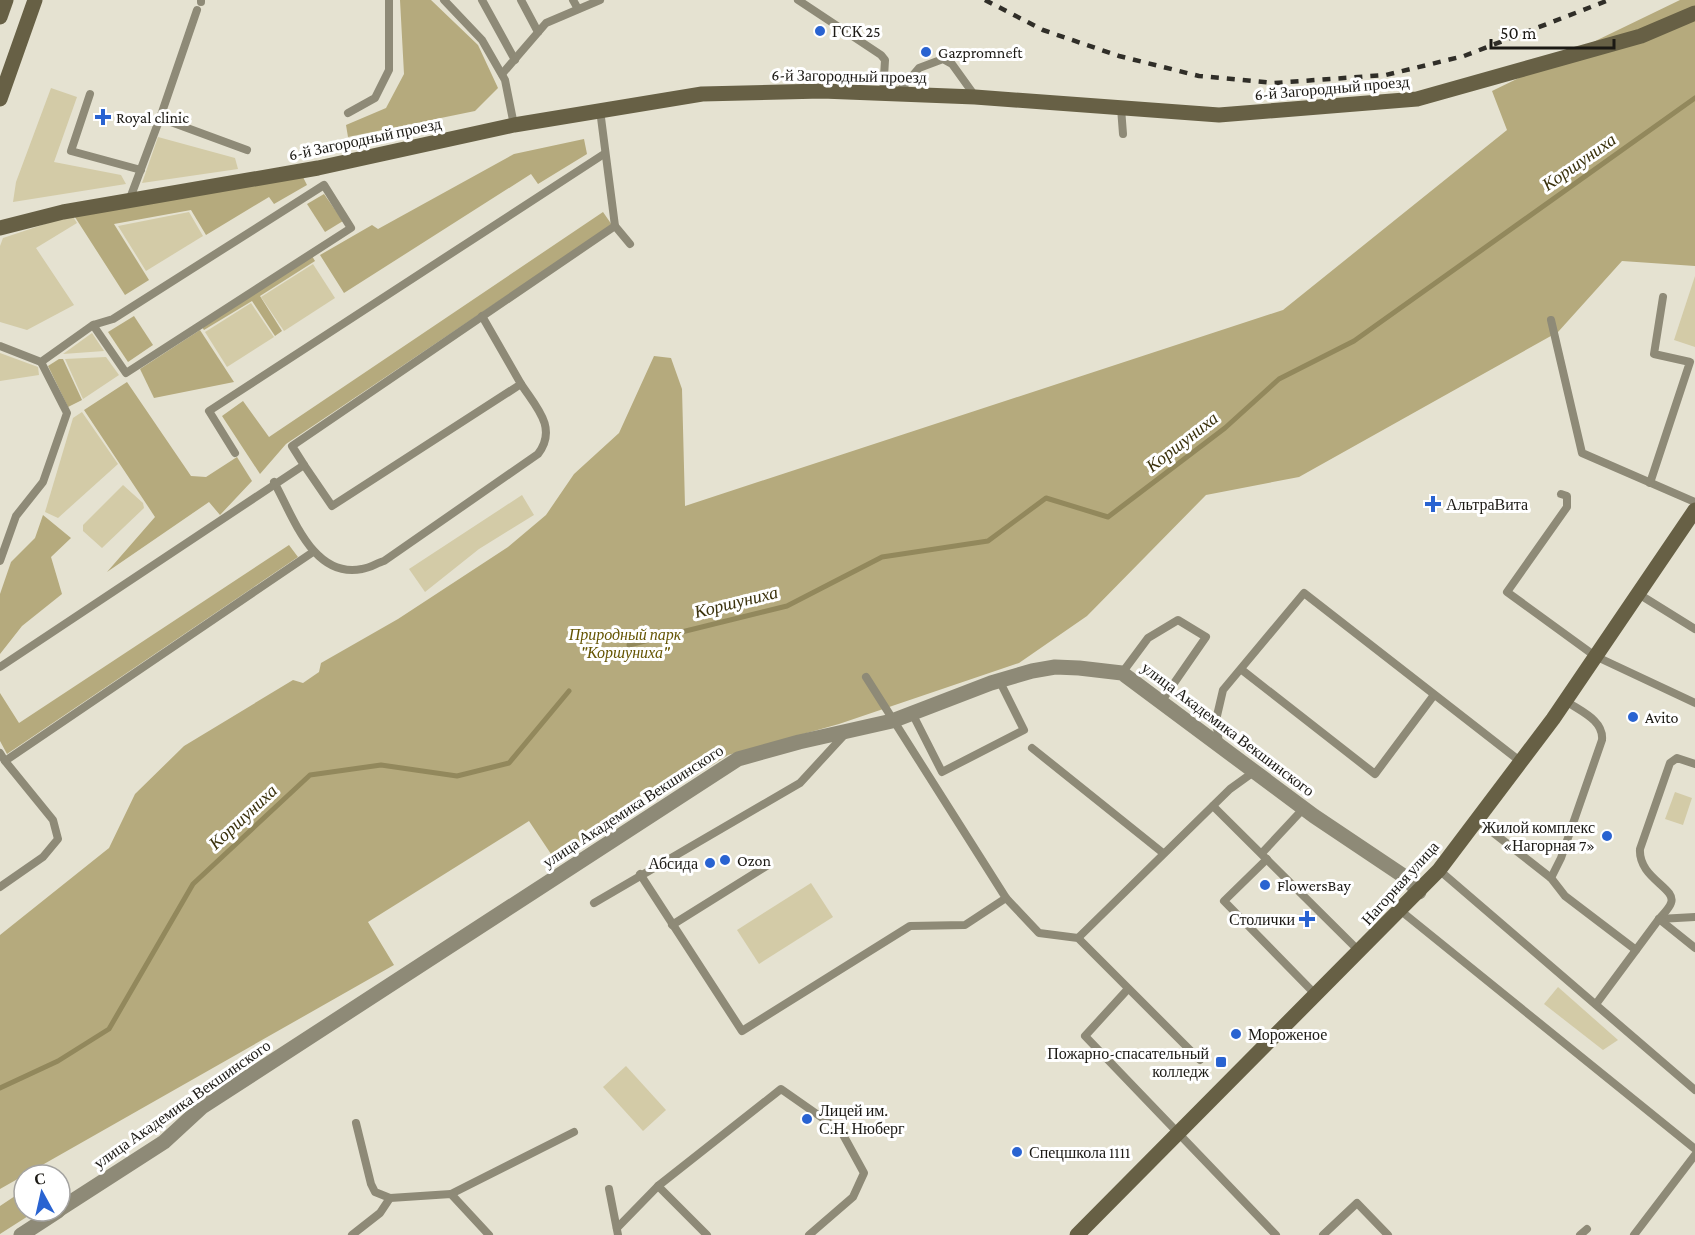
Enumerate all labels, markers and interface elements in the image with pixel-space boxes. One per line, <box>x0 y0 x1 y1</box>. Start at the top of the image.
scale bar <box>1491 12 1614 50</box>
place label: ГСК 25 <box>832 23 881 40</box>
text: 50 m <box>1500 23 1537 43</box>
marker: ГСК 25 <box>813 24 827 38</box>
place label: Gazpromneft <box>938 44 1023 62</box>
marker: Gazpromneft <box>919 45 933 59</box>
street label: 6-й Загородный проезд <box>771 66 927 87</box>
street label: 6-й Загородный проезд <box>1254 73 1410 104</box>
marker: Royal clinic <box>94 108 112 126</box>
place label: Royal clinic <box>116 109 189 127</box>
street label: 6-й Загородный проезд <box>287 115 443 164</box>
water label: Коршуниха <box>1537 129 1620 195</box>
water label: Коршуниха <box>1141 408 1222 477</box>
marker: АльтраВита <box>1424 495 1442 513</box>
place label: АльтраВита <box>1446 496 1528 514</box>
water label: Коршуниха <box>691 582 780 622</box>
park label: Природный парк "Коршуниха" <box>568 626 682 662</box>
street label: улица Академика Векшинского <box>1138 659 1318 800</box>
place label: Avito <box>1645 709 1679 726</box>
marker: Avito <box>1626 710 1640 724</box>
street label: улица Академика Векшинского <box>540 741 727 872</box>
water label: Коршуниха <box>204 781 281 854</box>
place label: Жилой комплекс «Нагорная 7» <box>1482 819 1595 855</box>
marker: Жилой комплекс «Нагорная 7» <box>1600 829 1614 843</box>
street label: Нагорная улица <box>1358 838 1443 929</box>
place label: Ozon <box>737 852 771 869</box>
marker: Ozon <box>718 853 732 867</box>
place label: Абсида <box>648 855 698 873</box>
marker: Абсида <box>703 856 717 870</box>
place label: FlowersBay <box>1277 877 1352 895</box>
marker: FlowersBay <box>1258 878 1272 892</box>
place label: Столички <box>1229 911 1295 928</box>
marker: Столички <box>1300 912 1314 926</box>
place label: Мороженое <box>1248 1026 1327 1044</box>
marker: Мороженое <box>1229 1027 1243 1041</box>
street label: улица Академика Векшинского <box>91 1036 274 1172</box>
place label: Пожарно-спасательный колледж <box>1047 1045 1210 1081</box>
marker: Пожарно-спасательный колледж <box>1214 1055 1228 1069</box>
place label: Лицей им. С.Н. Нюберг <box>819 1102 905 1138</box>
marker: Лицей им. С.Н. Нюберг <box>800 1112 814 1126</box>
place label: Спецшкола 1111 <box>1029 1144 1130 1162</box>
marker: Спецшкола 1111 <box>1010 1145 1024 1159</box>
north arrow <box>12 1163 72 1223</box>
text: С <box>33 1169 47 1188</box>

